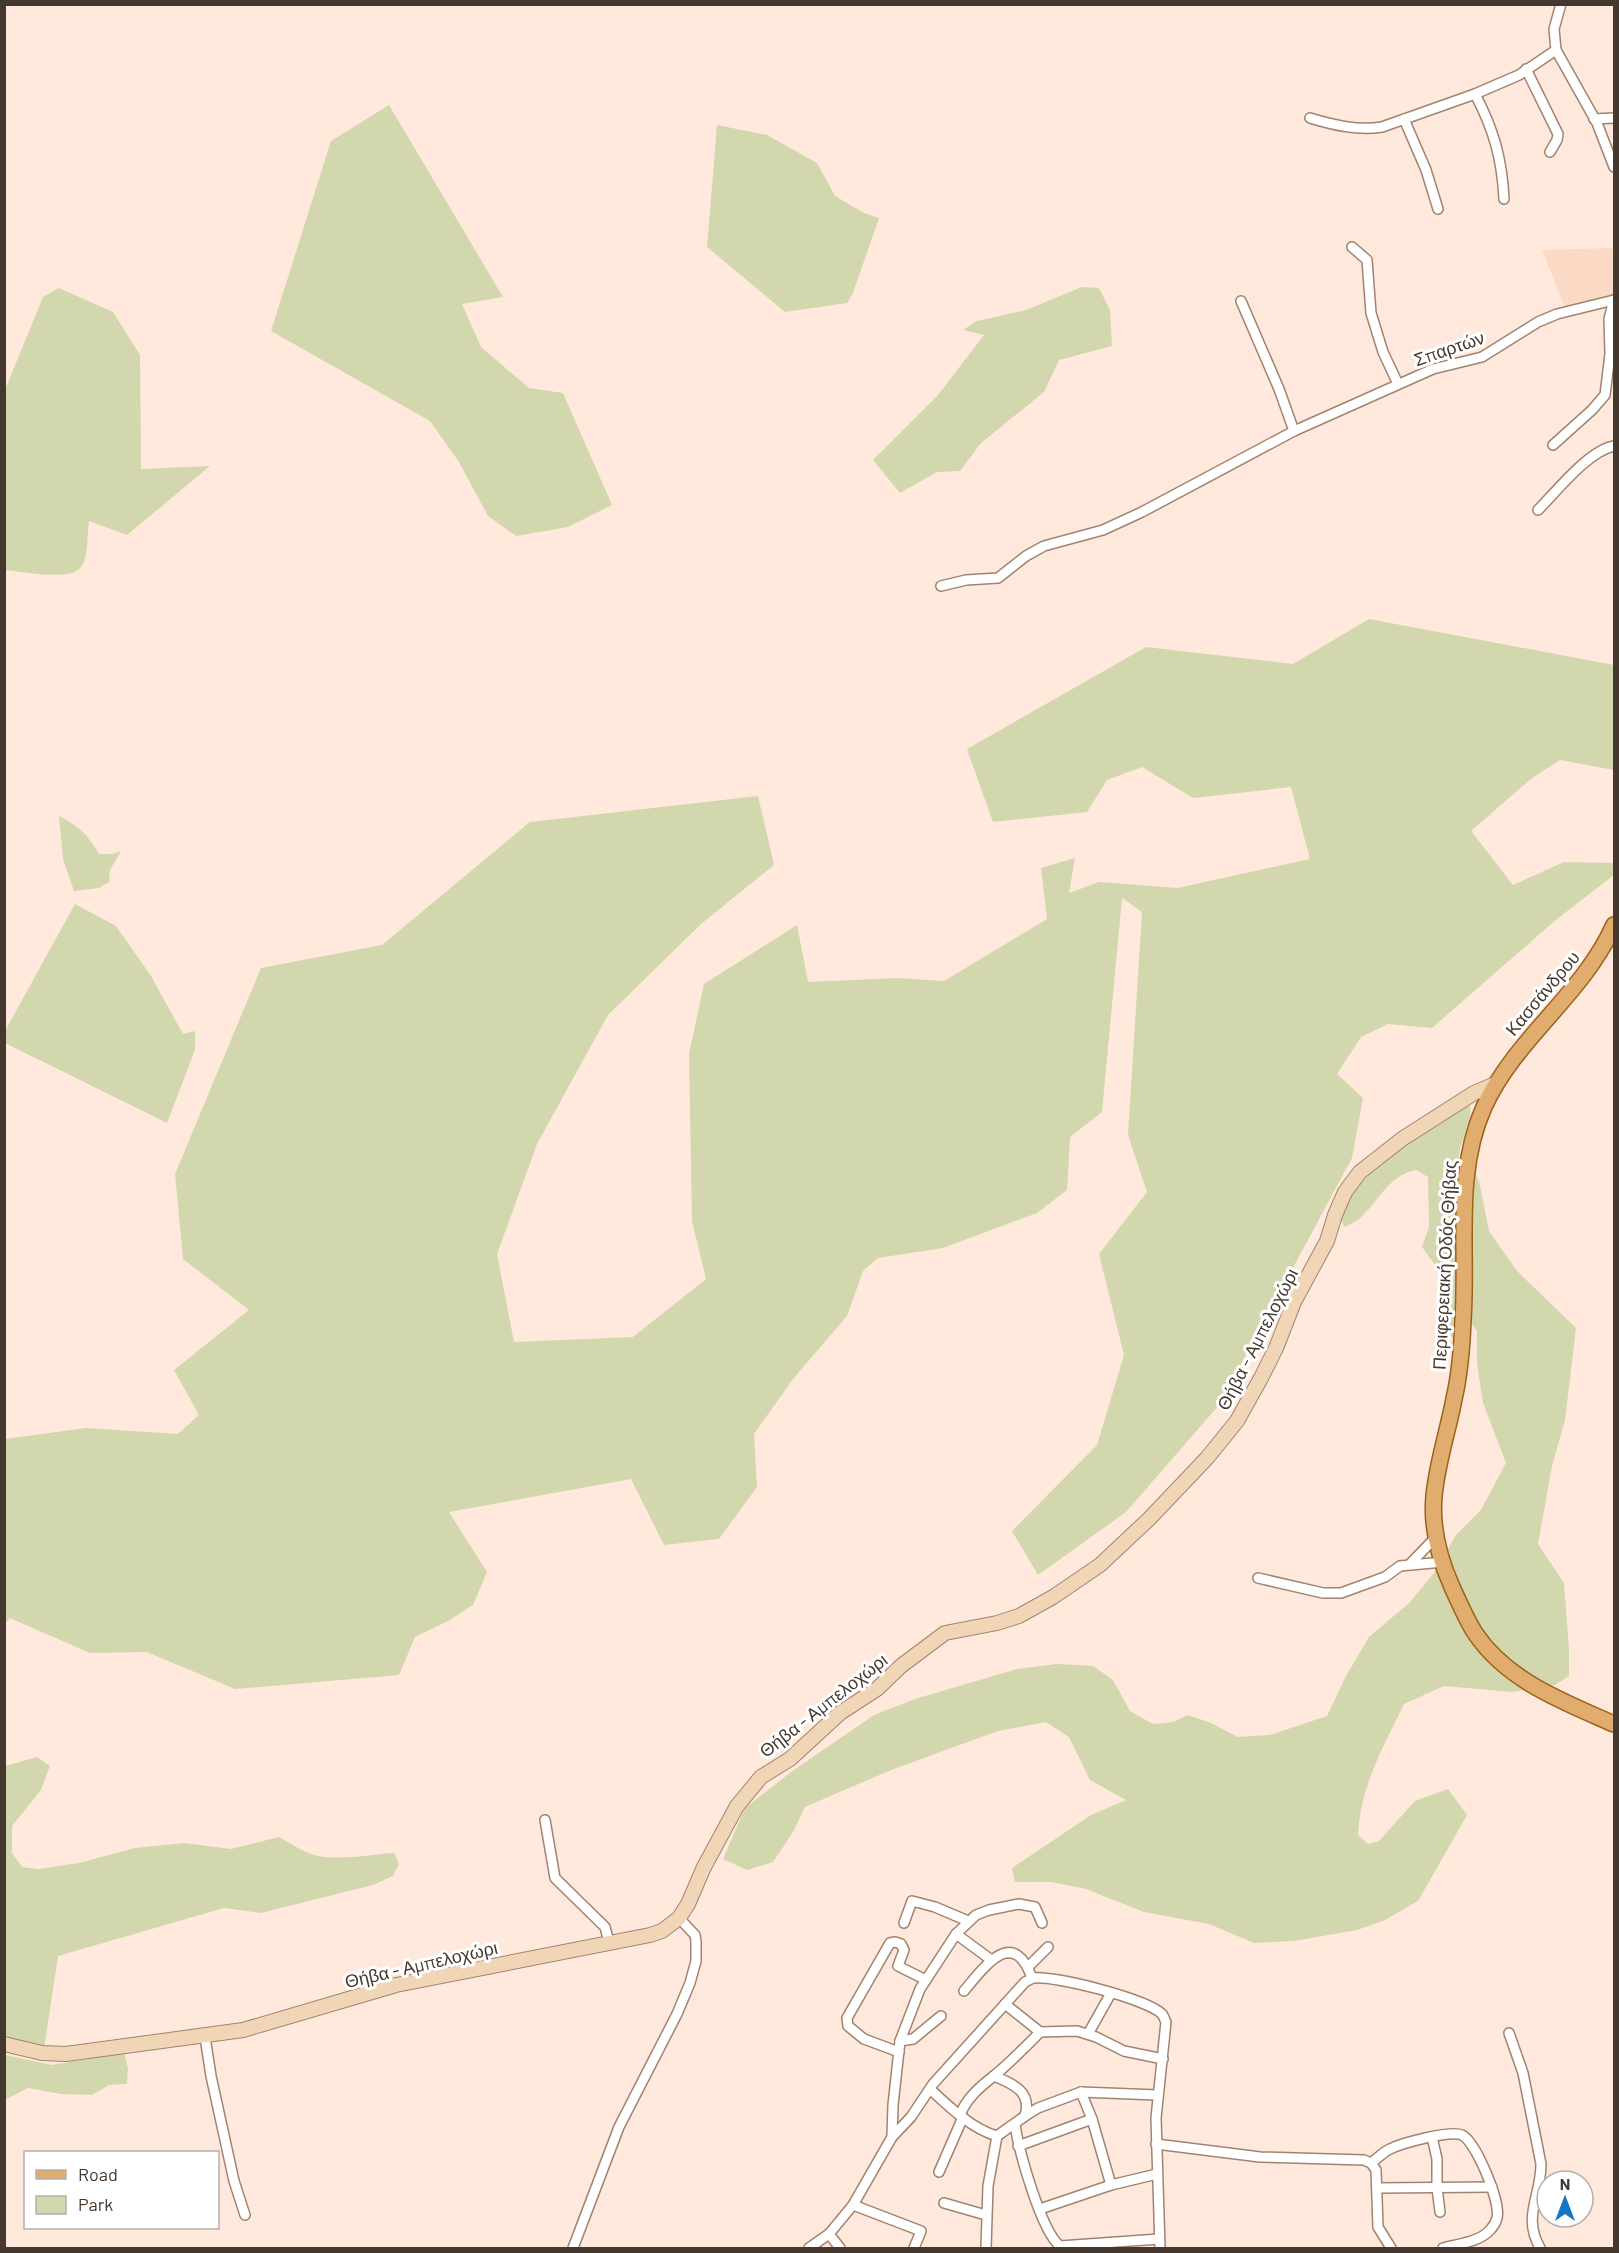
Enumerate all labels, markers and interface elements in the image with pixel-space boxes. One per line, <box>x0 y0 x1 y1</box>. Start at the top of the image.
street label: Σπαρτών <box>1411 326 1487 370</box>
street label: Κασσάνδρου <box>1500 946 1584 1040</box>
street label: Περιφερειακή Οδός Θήβας <box>1428 1159 1460 1370</box>
street label: Θήβα - Αμπελοχώρι <box>1212 1264 1302 1414</box>
street label: Θήβα - Αμπελοχώρι <box>755 1648 891 1762</box>
street label: Θήβα - Αμπελοχώρι <box>342 1936 500 1992</box>
legend <box>24 2151 219 2229</box>
text: Road <box>78 2163 118 2185</box>
north arrow <box>1535 2169 1595 2229</box>
text: N <box>1560 2174 1570 2193</box>
text: Park <box>78 2193 113 2215</box>

